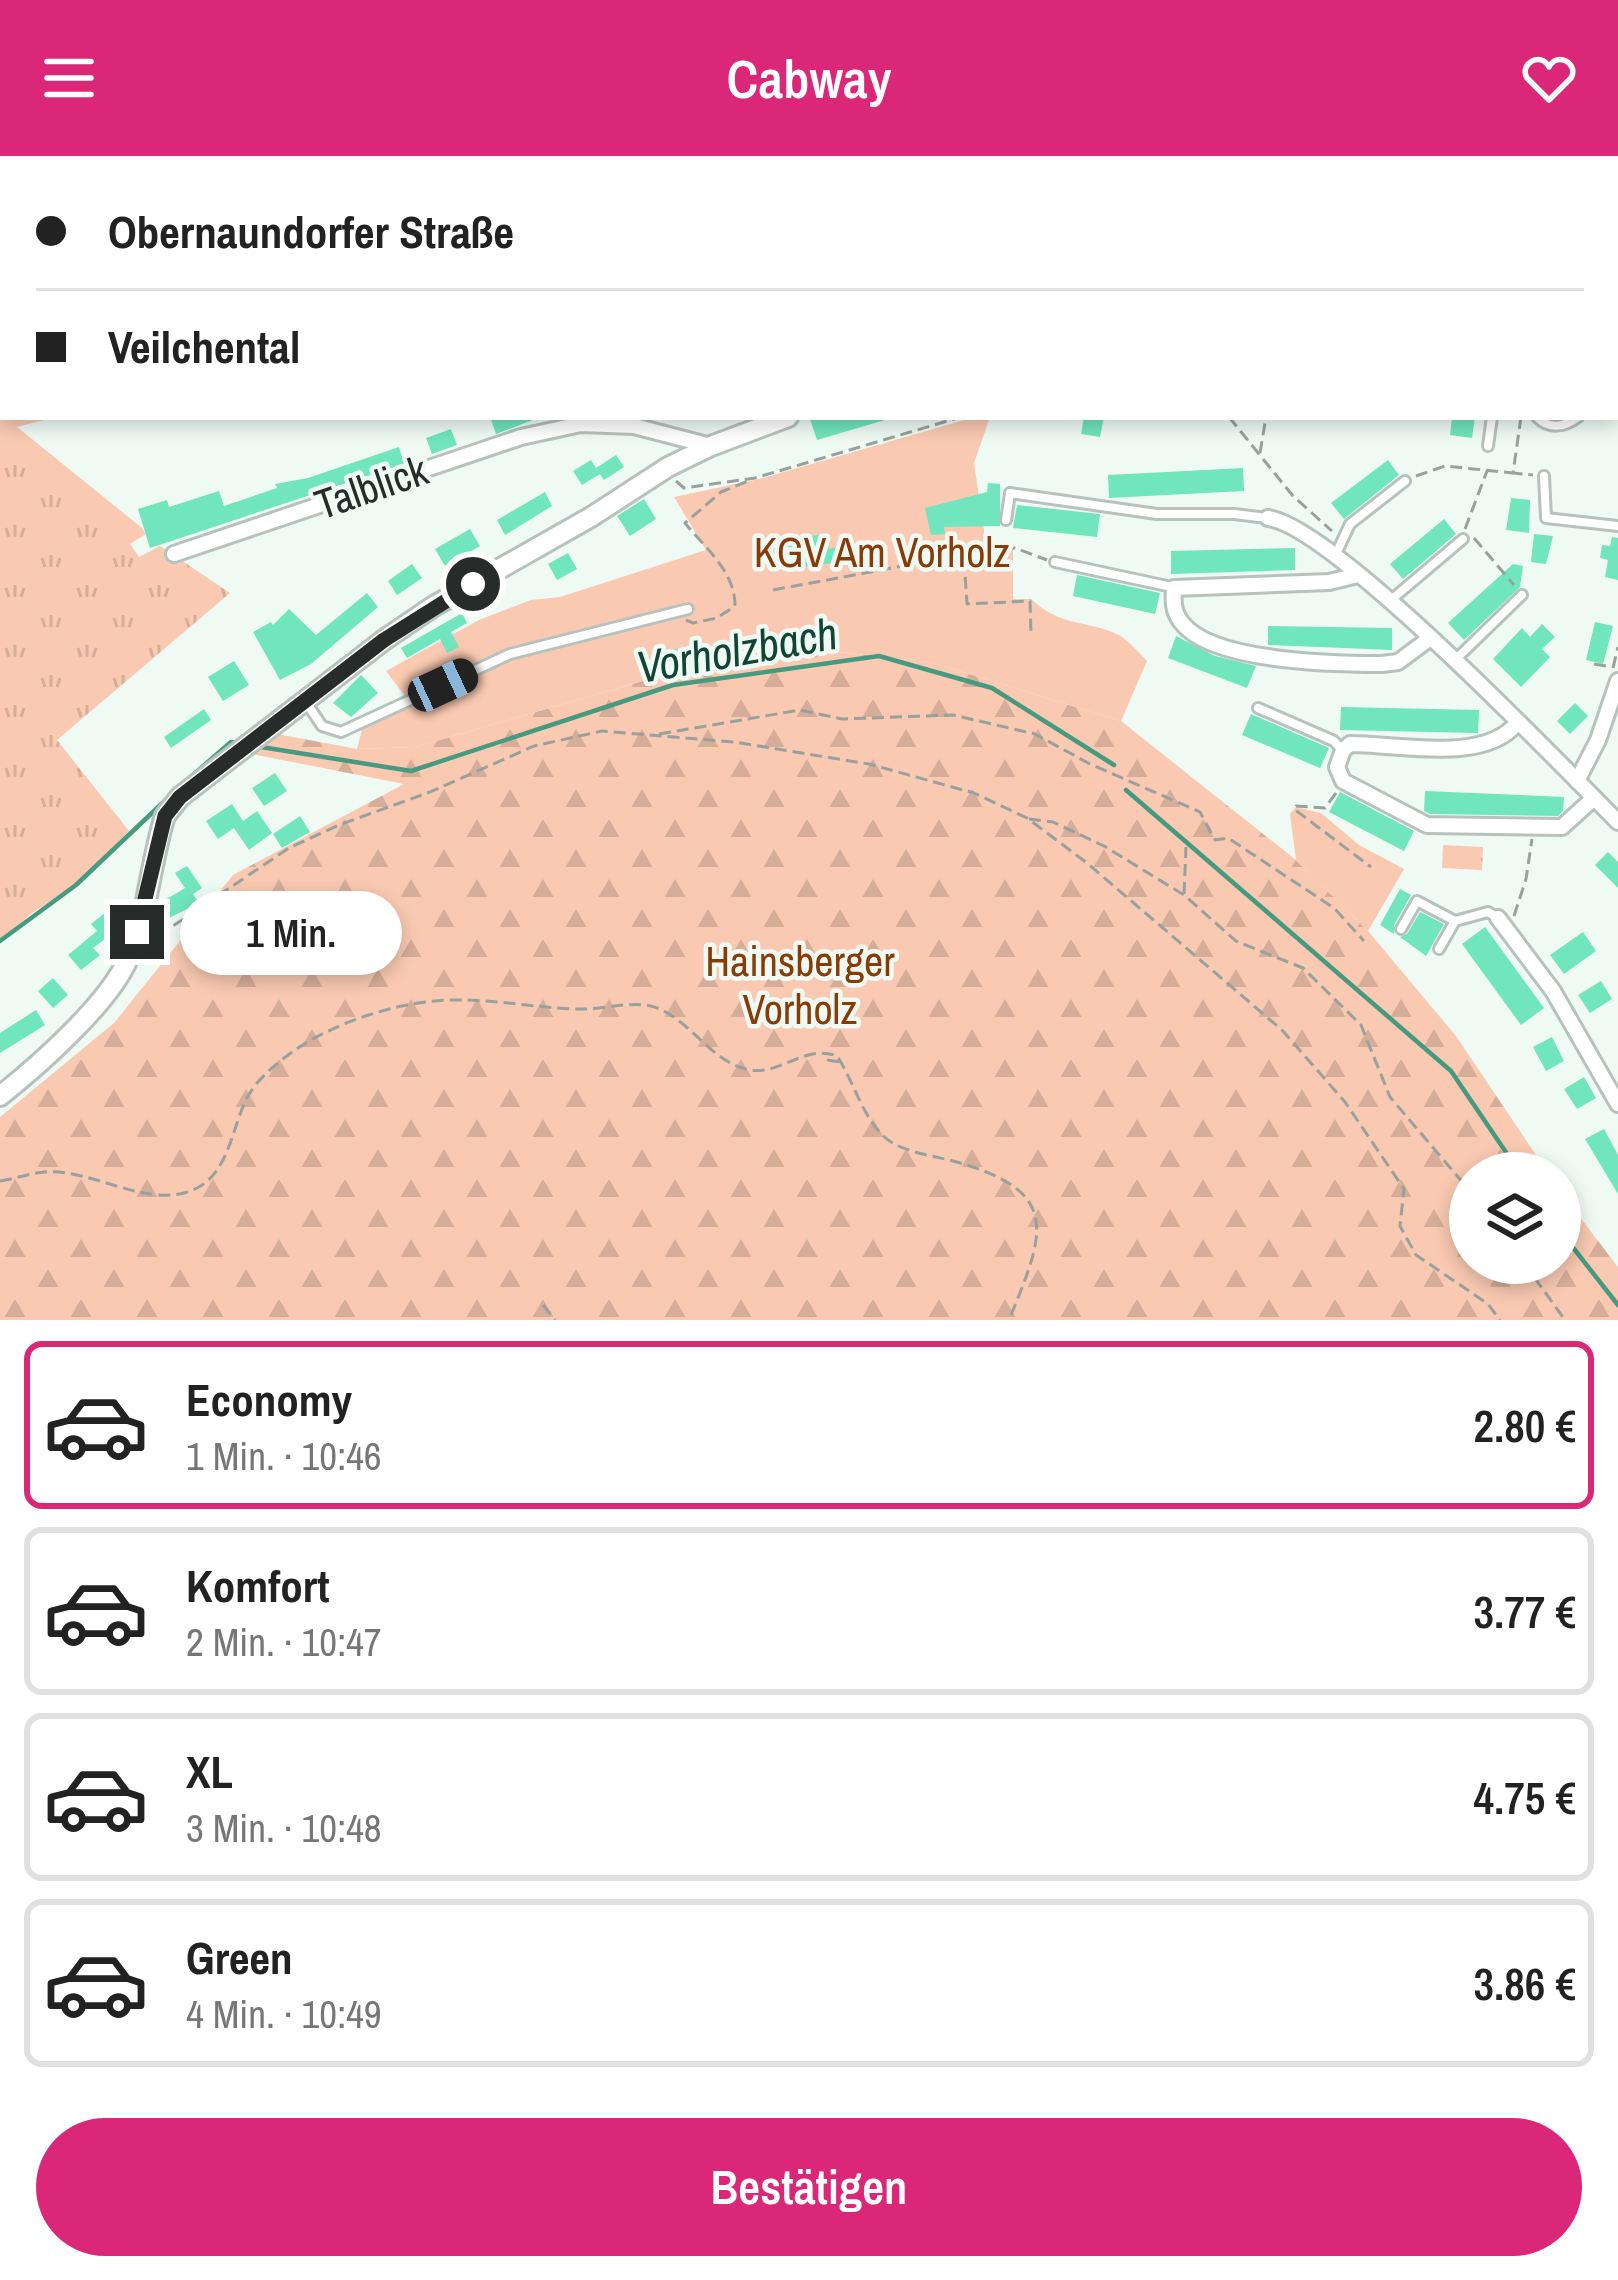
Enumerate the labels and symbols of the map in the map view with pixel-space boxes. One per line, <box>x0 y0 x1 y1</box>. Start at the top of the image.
street label: Talblick <box>307 441 435 532</box>
park label: KGV Am Vorholz <box>754 524 1010 580</box>
route start <box>446 557 500 611</box>
water label: Vorholzbach <box>632 602 842 697</box>
car <box>403 653 483 717</box>
callout: 1 Min. <box>179 890 401 974</box>
route end <box>110 905 164 959</box>
park label: Hainsberger Vorholz <box>705 933 895 1037</box>

